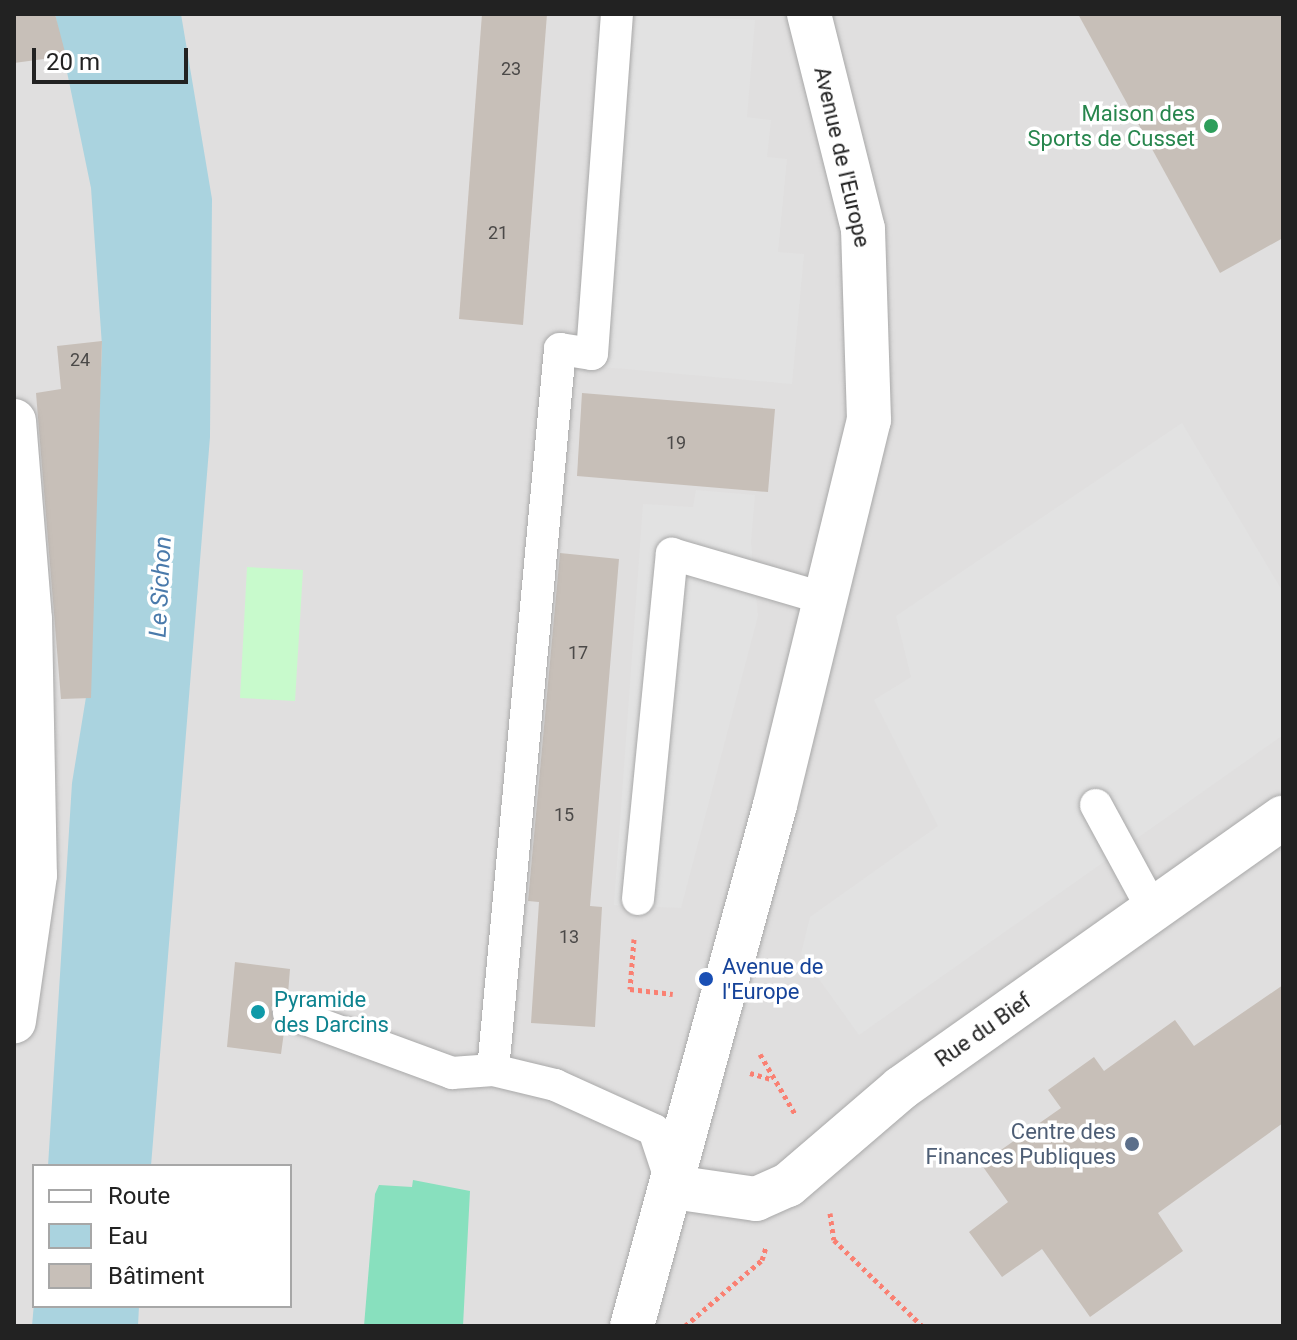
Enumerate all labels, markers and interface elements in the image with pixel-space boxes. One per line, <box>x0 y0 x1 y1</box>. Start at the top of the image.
scale bar <box>36 32 192 82</box>
text: 20 m <box>46 48 100 76</box>
house number: 23 <box>501 58 521 80</box>
street label: Avenue de l'Europe <box>808 64 876 250</box>
place label: Maison des Sports de Cusset <box>1027 100 1195 152</box>
marker: Maison des Sports de Cusset <box>1202 117 1220 135</box>
house number: 21 <box>488 222 508 244</box>
house number: 24 <box>70 349 90 371</box>
house number: 19 <box>666 432 686 454</box>
water label: Le Sichon <box>144 536 178 638</box>
house number: 17 <box>568 642 588 664</box>
house number: 15 <box>554 804 574 826</box>
house number: 13 <box>559 926 579 948</box>
place label: Avenue de l'Europe <box>722 953 823 1004</box>
marker: Avenue de l'Europe <box>697 970 715 988</box>
place label: Pyramide des Darcins <box>274 986 389 1038</box>
street label: Rue du Bief <box>930 987 1036 1073</box>
marker: Pyramide des Darcins <box>249 1003 267 1021</box>
place label: Centre des Finances Publiques <box>926 1118 1116 1170</box>
marker: Centre des Finances Publiques <box>1123 1135 1141 1153</box>
legend <box>32 1164 292 1308</box>
text: Route <box>108 1182 170 1210</box>
text: Eau <box>108 1222 148 1250</box>
text: Bâtiment <box>108 1262 205 1290</box>

